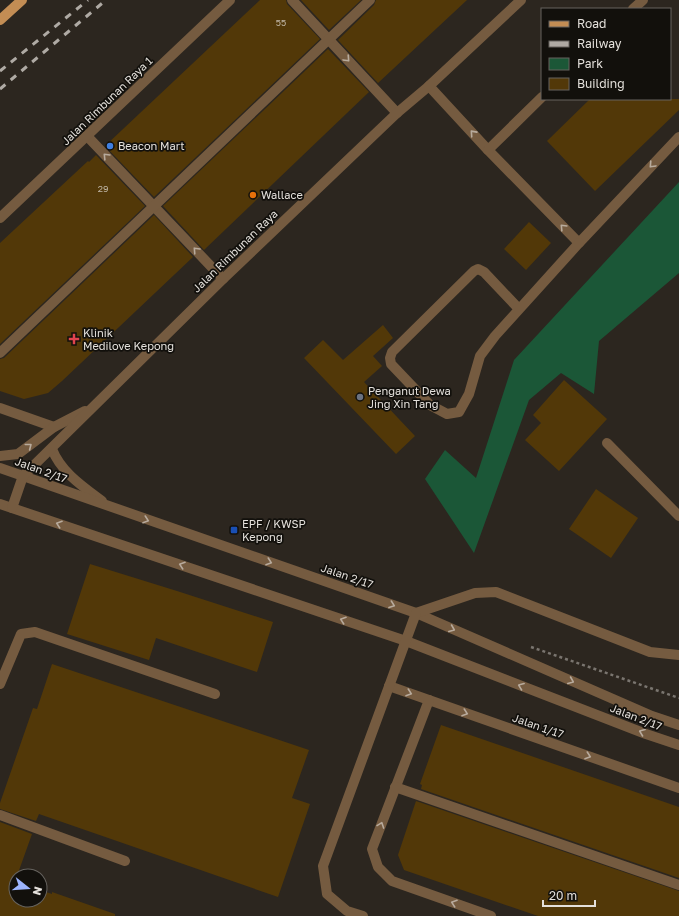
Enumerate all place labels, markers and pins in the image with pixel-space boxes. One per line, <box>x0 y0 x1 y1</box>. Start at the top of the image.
place label: Beacon Mart <box>118 139 185 152</box>
marker: Beacon Mart <box>105 141 115 151</box>
place label: Wallace <box>261 188 303 201</box>
marker: Wallace <box>248 190 258 200</box>
place label: Klinik Medilove Kepong <box>83 326 174 352</box>
marker: Klinik Medilove Kepong <box>68 333 80 345</box>
place label: Penganut Dewa Jing Xin Tang <box>368 384 451 410</box>
marker: Penganut Dewa Jing Xin Tang <box>355 392 365 402</box>
place label: EPF / KWSP Kepong <box>242 517 306 543</box>
marker: EPF / KWSP Kepong <box>229 525 239 535</box>

